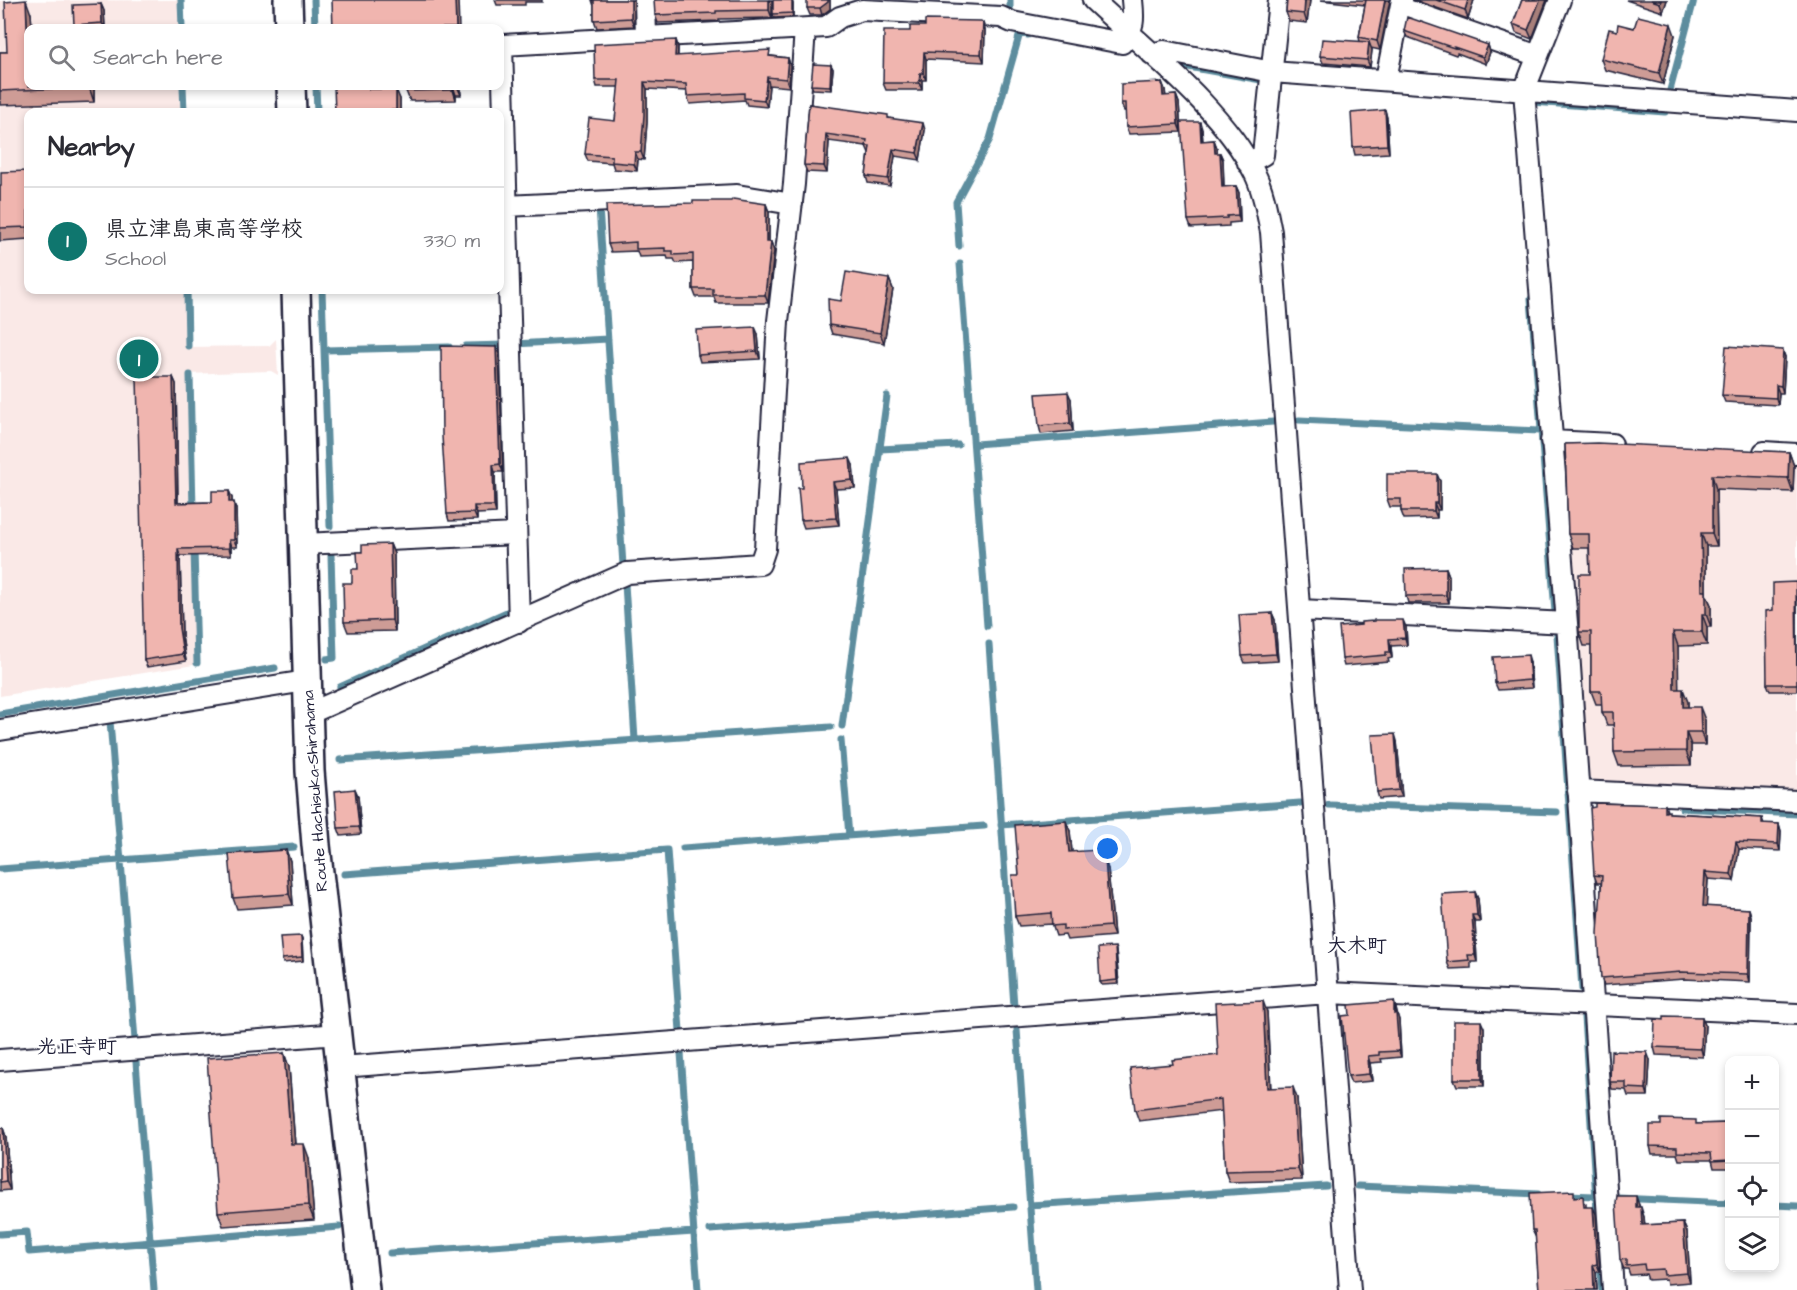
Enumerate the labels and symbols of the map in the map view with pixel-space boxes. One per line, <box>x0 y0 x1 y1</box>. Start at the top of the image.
pin: 1 <box>120 336 158 382</box>
street label: Route Hachisuka-Shirahama <box>297 690 333 892</box>
your location <box>1093 834 1122 863</box>
district label: 大木町 <box>1327 932 1387 960</box>
district label: 光正寺町 <box>37 1033 117 1061</box>

